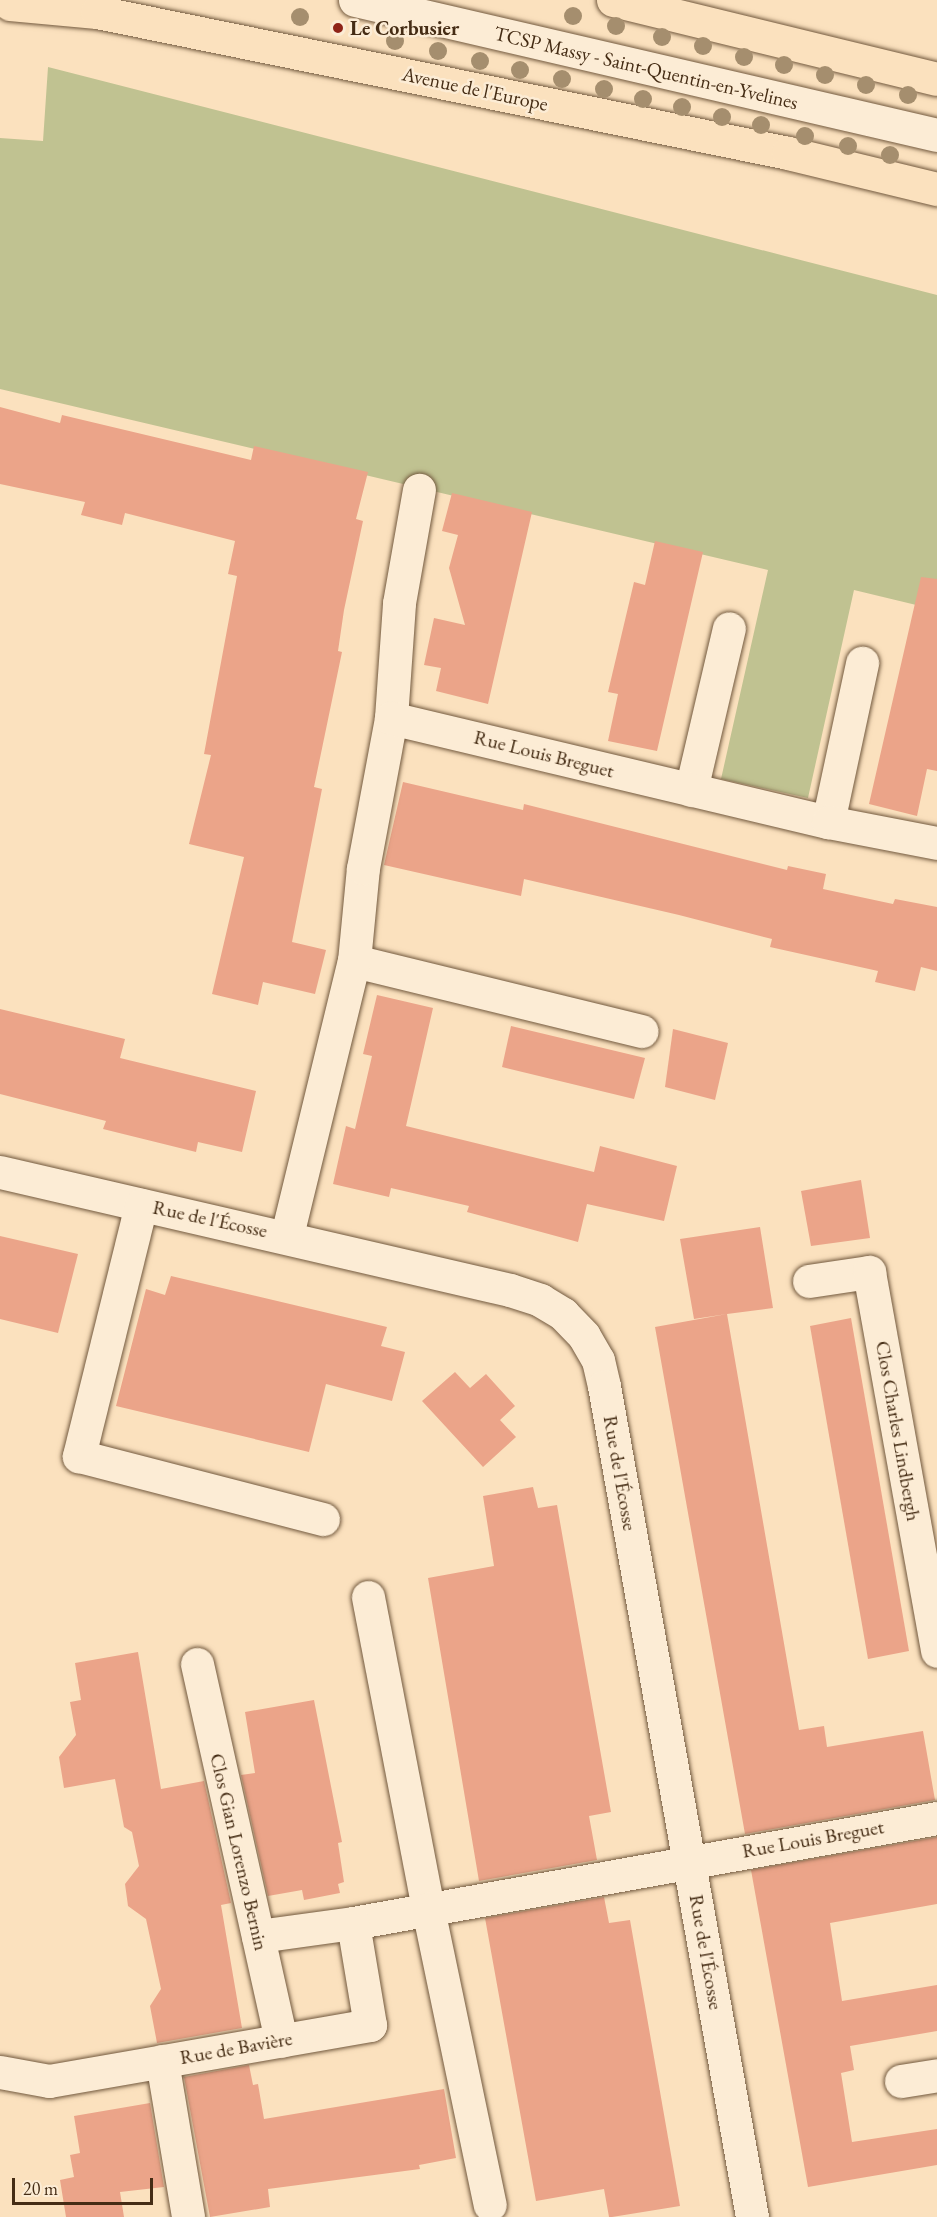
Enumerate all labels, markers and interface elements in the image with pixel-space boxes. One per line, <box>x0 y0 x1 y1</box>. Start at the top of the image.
place label: Le Corbusier <box>350 16 459 40</box>
marker: Le Corbusier <box>331 21 345 35</box>
street label: TCSP Massy - Saint-Quentin-en-Yvelines <box>492 21 800 115</box>
street label: Avenue de l'Europe <box>400 62 550 116</box>
street label: Rue Louis Breguet <box>471 725 617 783</box>
street label: Rue de l'Écosse <box>151 1195 269 1243</box>
street label: Clos Charles Lindbergh <box>870 1339 926 1523</box>
street label: Rue de l'Écosse <box>598 1414 642 1532</box>
street label: Clos Gian Lorenzo Bernin <box>205 1751 273 1953</box>
street label: Rue Louis Breguet <box>740 1815 886 1863</box>
street label: Rue de l'Écosse <box>684 1893 728 2011</box>
street label: Rue de Bavière <box>178 2026 294 2070</box>
scale bar <box>15 2166 156 2204</box>
text: 20 m <box>23 2177 58 2200</box>

